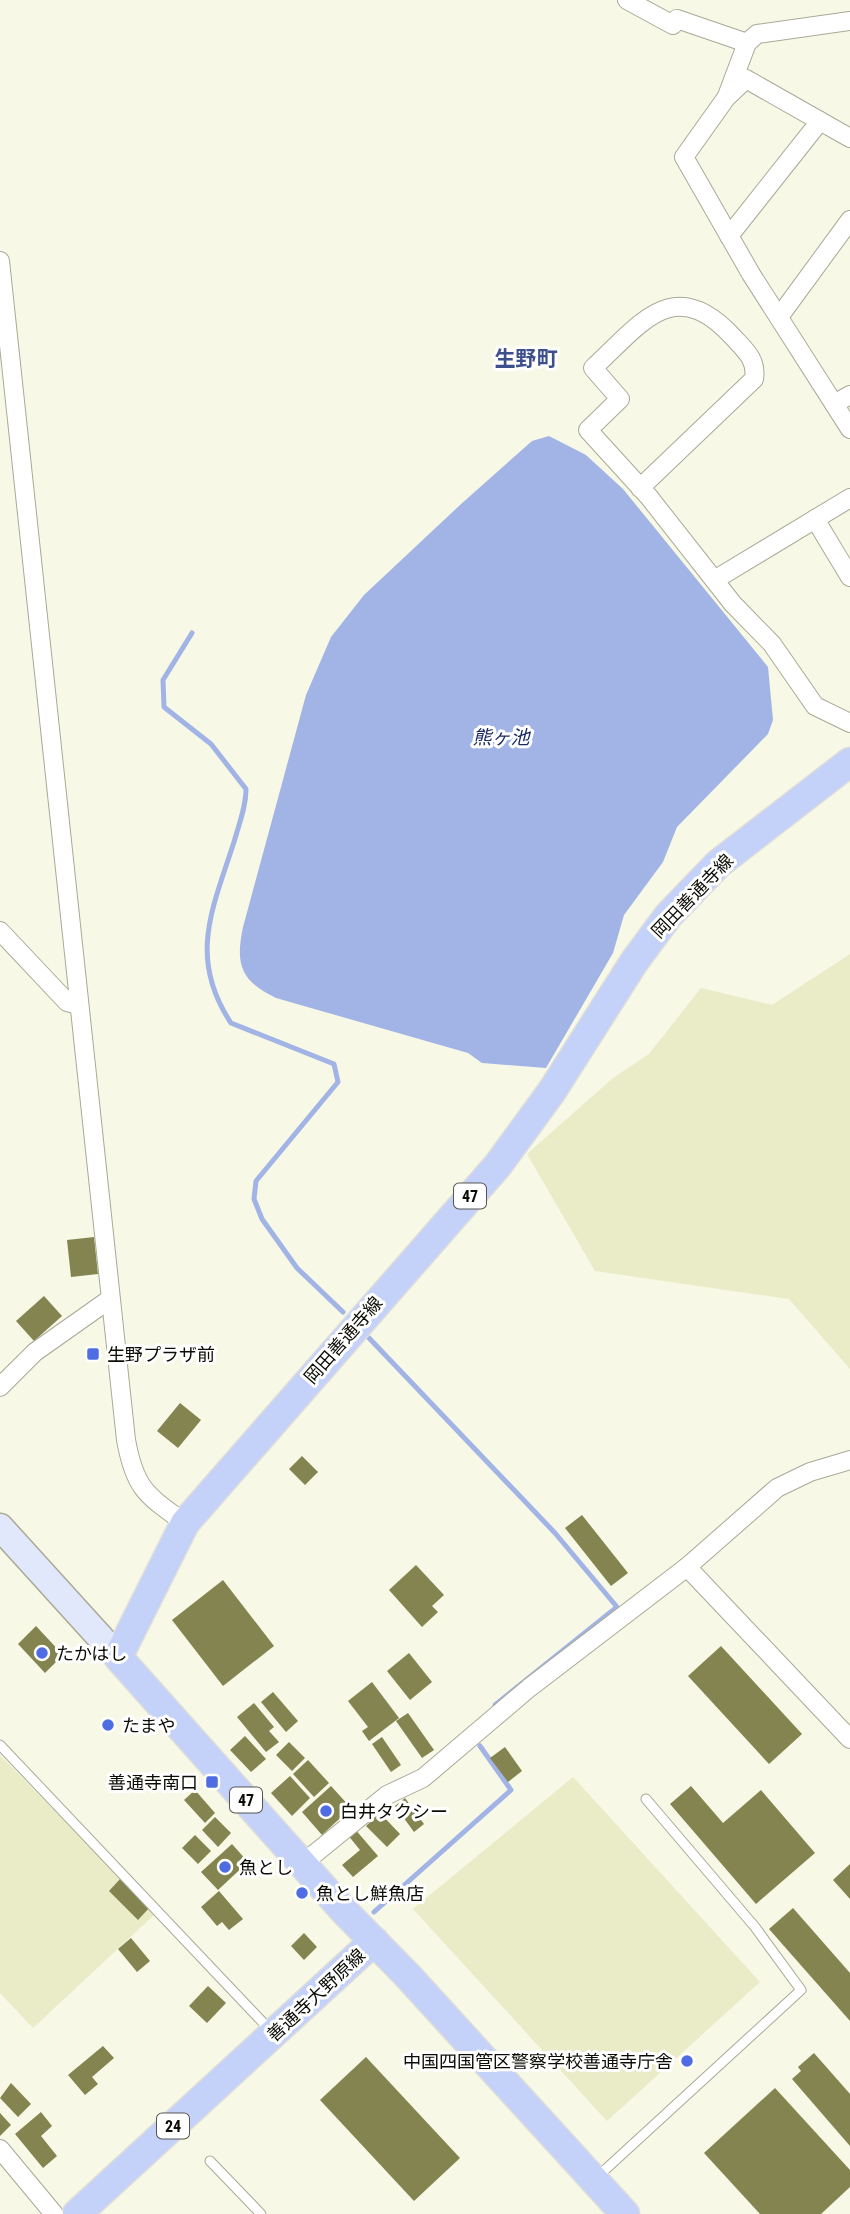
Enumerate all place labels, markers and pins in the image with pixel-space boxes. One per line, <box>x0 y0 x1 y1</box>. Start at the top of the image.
place label: 生野プラザ前 <box>107 1344 215 1365</box>
marker: 生野プラザ前 <box>85 1346 101 1362</box>
place label: たかはし <box>56 1643 127 1664</box>
marker: たかはし <box>34 1645 50 1661</box>
place label: たまや <box>122 1715 175 1736</box>
marker: たまや <box>100 1717 116 1733</box>
place label: 善通寺南口 <box>108 1772 198 1793</box>
marker: 善通寺南口 <box>204 1774 220 1790</box>
place label: 白井タクシー <box>340 1801 448 1822</box>
marker: 白井タクシー <box>318 1803 334 1819</box>
place label: 魚とし <box>239 1857 293 1878</box>
marker: 魚とし <box>217 1859 233 1875</box>
place label: 魚とし鮮魚店 <box>316 1883 424 1904</box>
marker: 魚とし鮮魚店 <box>294 1885 310 1901</box>
place label: 中国四国管区警察学校善通寺庁舎 <box>403 2051 673 2072</box>
marker: 中国四国管区警察学校善通寺庁舎 <box>679 2053 695 2069</box>

